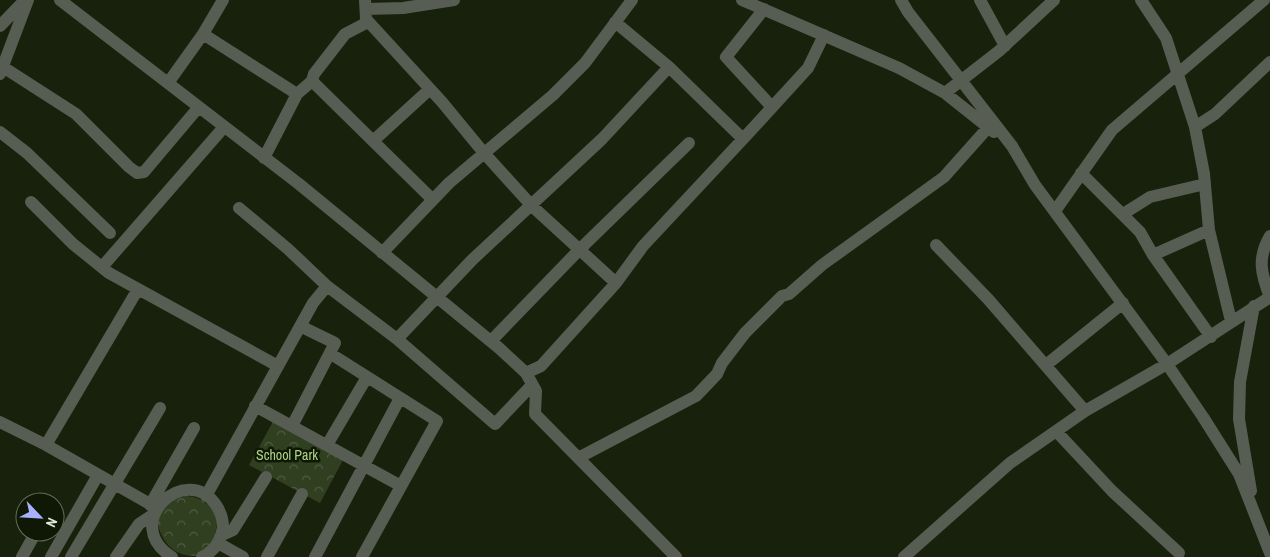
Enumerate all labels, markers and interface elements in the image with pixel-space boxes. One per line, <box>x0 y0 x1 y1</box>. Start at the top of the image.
park label: School Park <box>256 446 318 464</box>
north arrow <box>15 492 65 542</box>
text: N <box>42 515 62 530</box>

